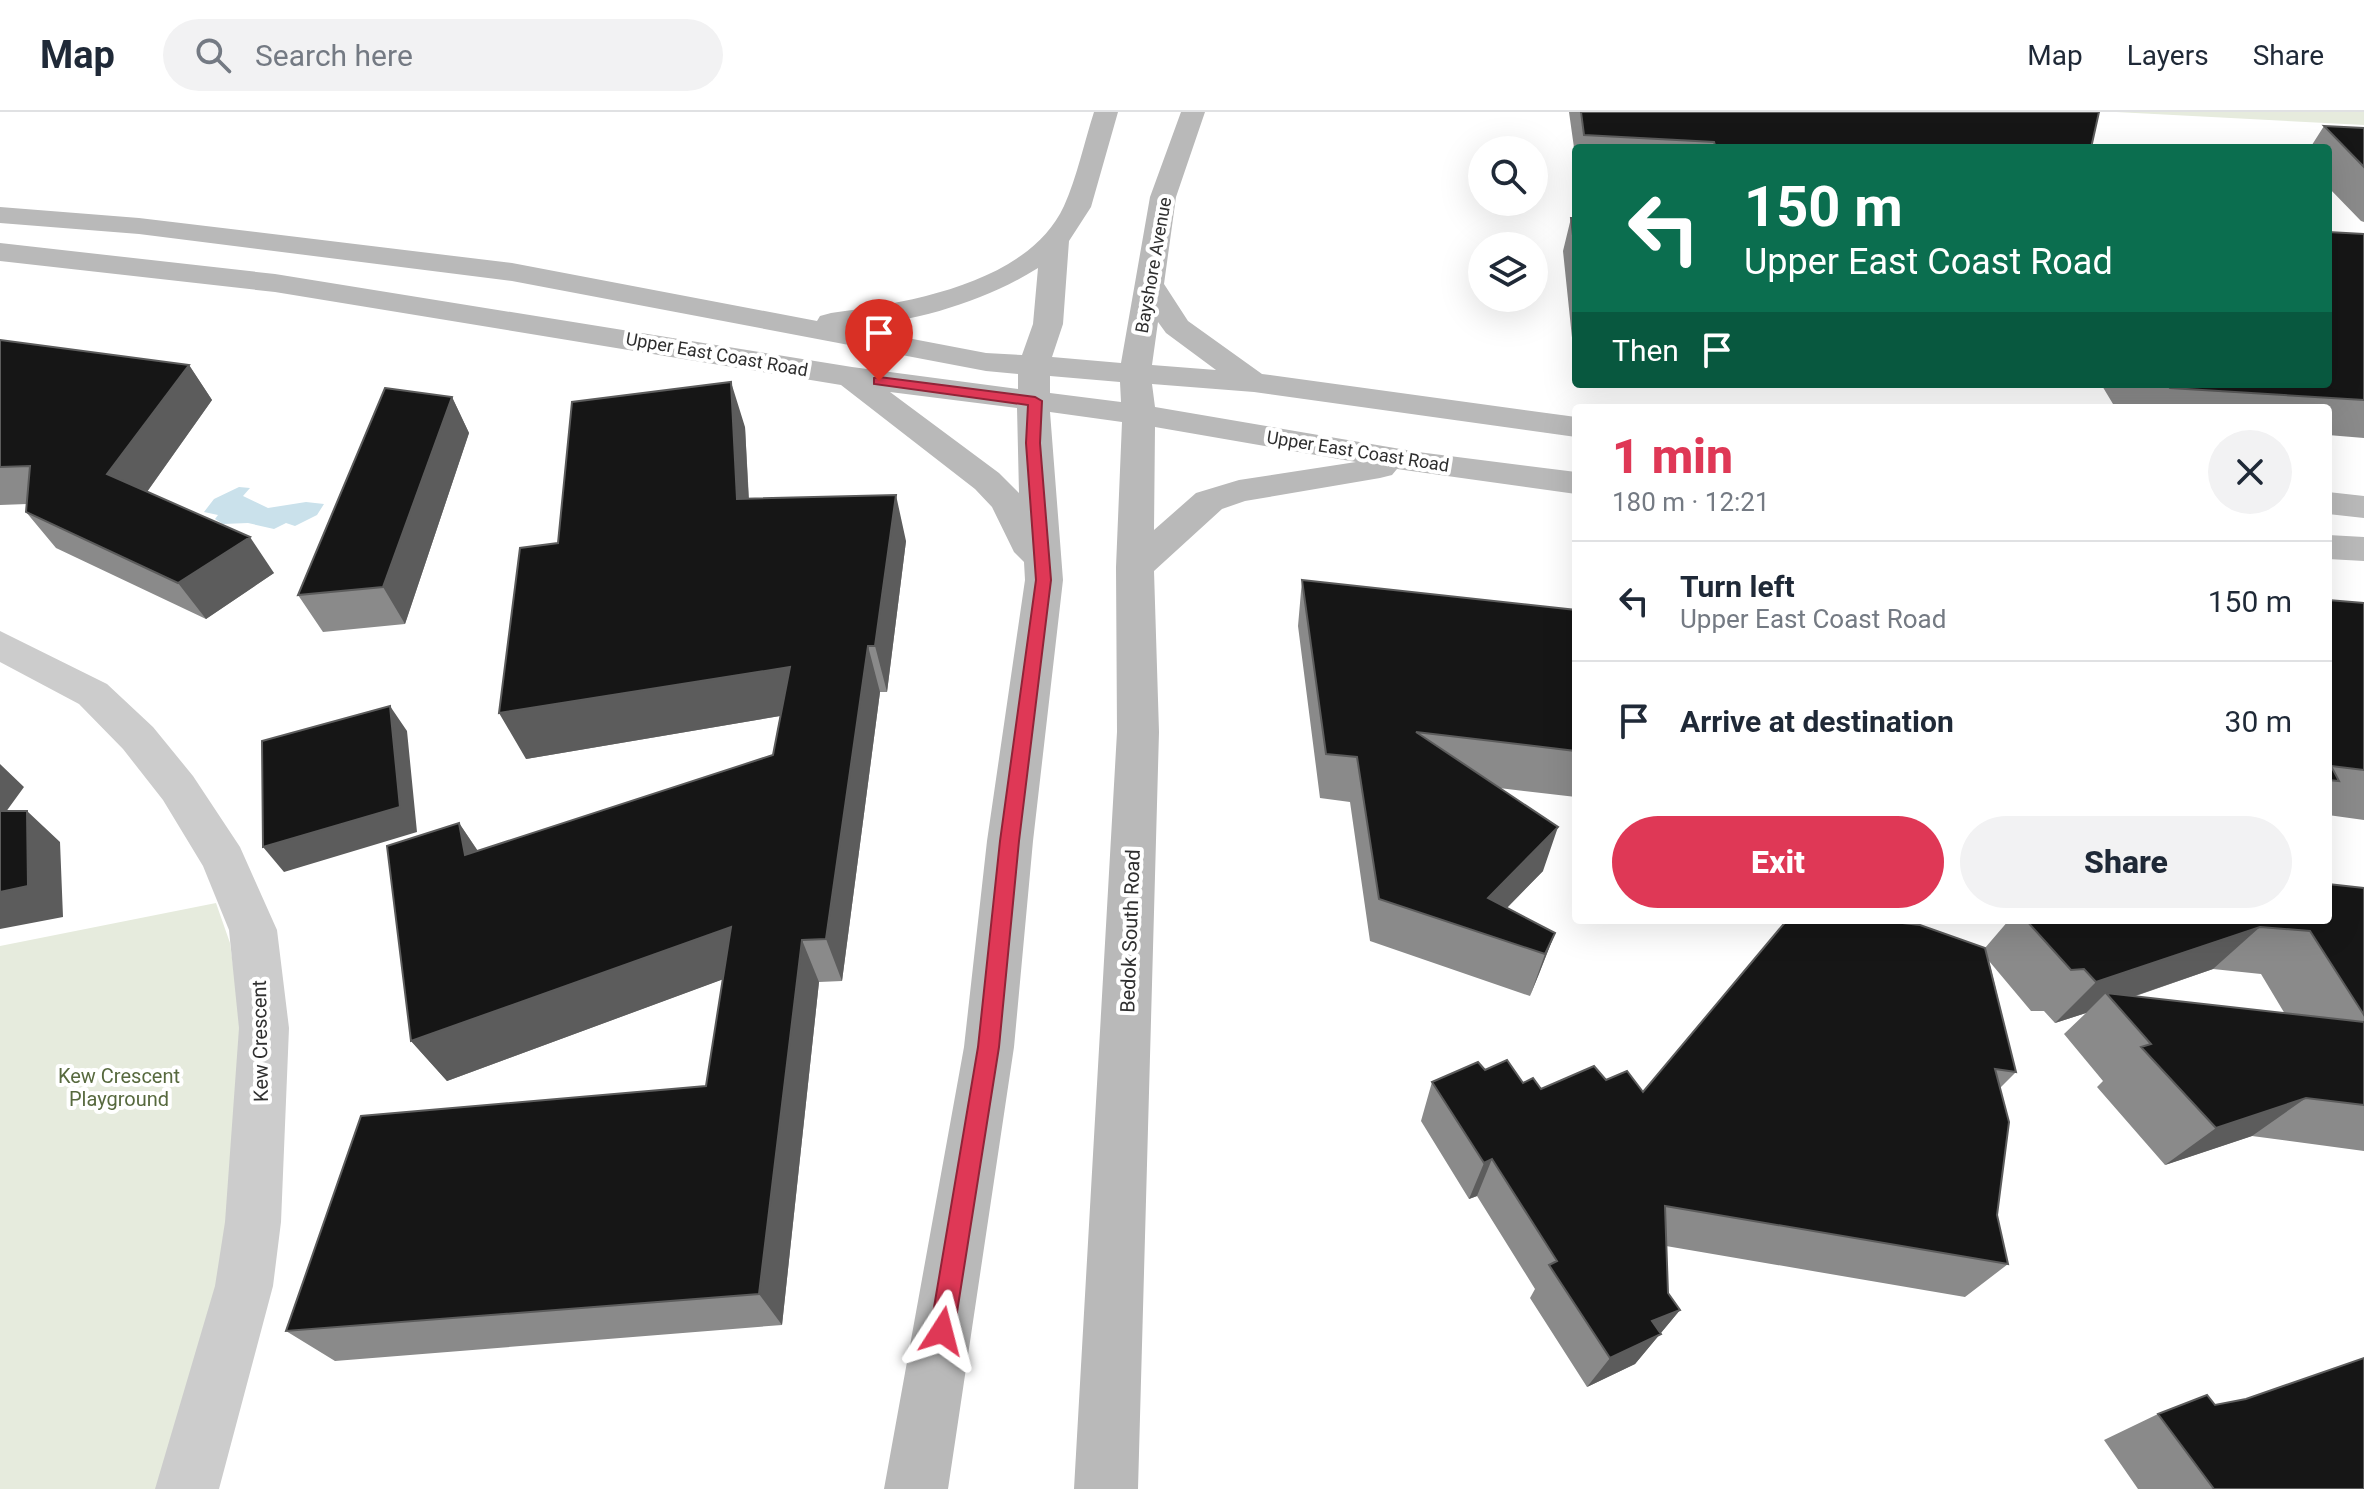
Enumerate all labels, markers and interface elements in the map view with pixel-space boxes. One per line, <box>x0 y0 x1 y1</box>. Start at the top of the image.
search box <box>163 19 723 91</box>
text: Map <box>40 33 115 77</box>
icon: search <box>191 33 235 77</box>
text: Search here <box>255 38 413 73</box>
text: Map <box>2027 39 2083 72</box>
text: Layers <box>2127 39 2209 72</box>
text: Share <box>2253 39 2324 72</box>
map controls <box>1468 136 1548 312</box>
button: search <box>1468 136 1548 216</box>
text: 150 m <box>1744 174 1903 240</box>
icon: left <box>1612 176 1716 280</box>
street label: Bayshore Avenue <box>1131 195 1175 335</box>
button: layers <box>1468 232 1548 312</box>
text: Upper East Coast Road <box>1744 241 2113 283</box>
pin <box>845 299 913 381</box>
icon: arrive <box>857 311 901 355</box>
street label: Upper East Coast Road <box>624 328 810 380</box>
icon: arrive <box>1695 328 1739 372</box>
text: Then <box>1612 333 1679 368</box>
street label: Upper East Coast Road <box>1265 426 1451 476</box>
text: 1 min <box>1612 428 1733 485</box>
button: close <box>2208 430 2292 514</box>
text: 180 m · 12:21 <box>1612 487 1770 517</box>
text: Turn left <box>1680 569 1795 604</box>
icon: left <box>1612 579 1656 623</box>
text: 150 m <box>2208 584 2292 619</box>
text: Upper East Coast Road <box>1680 604 1946 634</box>
icon: arrive <box>1612 699 1656 743</box>
text: Arrive at destination <box>1680 704 1954 739</box>
text: 30 m <box>2225 704 2292 739</box>
button: Exit <box>1612 816 1944 908</box>
button: Share <box>1960 816 2292 908</box>
street label: Bedok South Road <box>1115 849 1145 1013</box>
street label: Kew Crescent <box>247 980 273 1102</box>
park label: Kew Crescent Playground <box>58 1064 180 1111</box>
position arrow <box>900 1289 984 1373</box>

